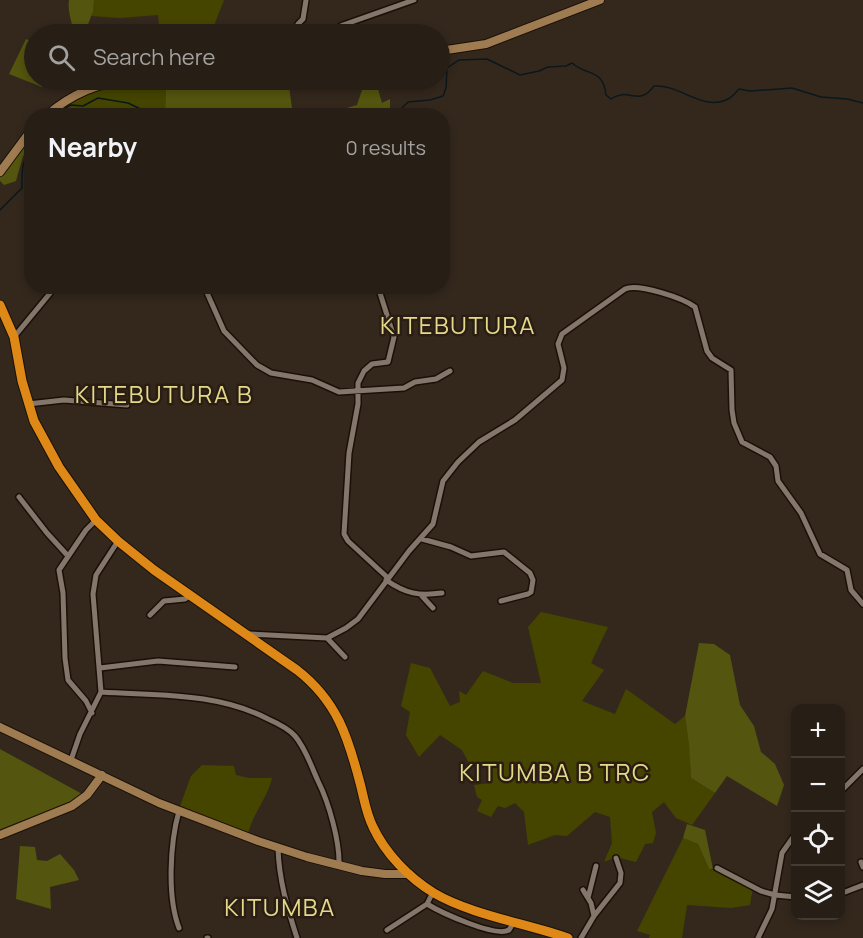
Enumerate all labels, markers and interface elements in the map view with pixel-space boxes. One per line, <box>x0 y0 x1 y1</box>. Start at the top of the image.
search box <box>24 24 450 90</box>
icon: search <box>45 41 78 74</box>
text: Search here <box>93 42 215 72</box>
text: Nearby <box>48 129 137 165</box>
text: 0 results <box>346 134 426 161</box>
district label: KITEBUTURA <box>380 308 536 341</box>
district label: KITEBUTURA B <box>75 377 253 410</box>
map controls <box>791 704 845 920</box>
button: + <box>791 704 845 758</box>
district label: KITUMBA B TRC <box>459 755 651 788</box>
button: − <box>791 758 845 812</box>
button: locate <box>791 812 845 866</box>
button: layers <box>791 866 845 920</box>
district label: KITUMBA <box>224 890 336 923</box>

